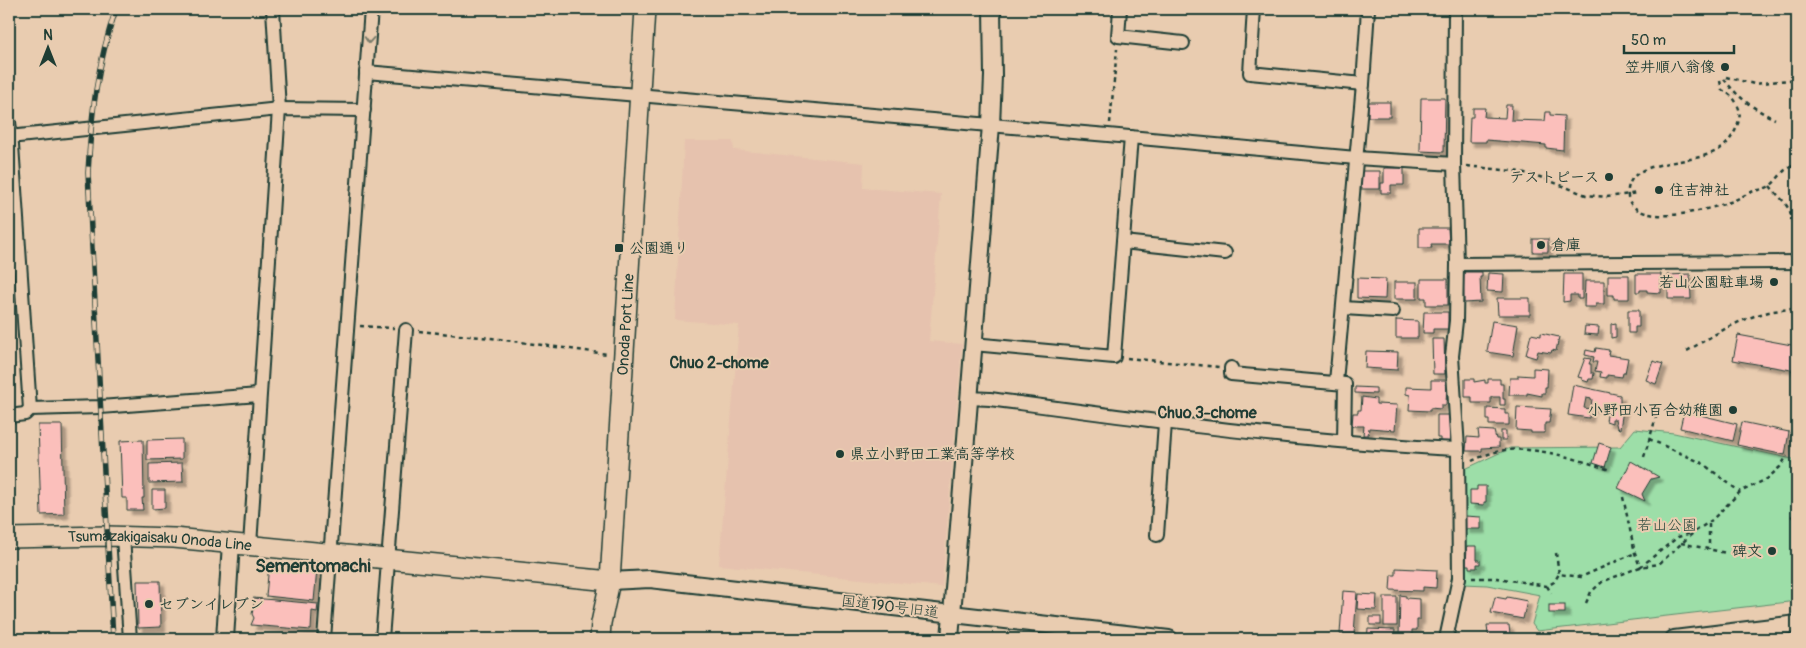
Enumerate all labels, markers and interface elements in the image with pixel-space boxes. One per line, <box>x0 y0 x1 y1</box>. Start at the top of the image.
north arrow <box>22 22 72 72</box>
scale bar <box>1624 22 1734 54</box>
text: N <box>43 27 53 44</box>
text: 50 m <box>1631 31 1666 50</box>
one-way arrow <box>364 37 375 45</box>
place label: 笠井順八翁像 <box>1625 58 1715 77</box>
marker: 笠井順八翁像 <box>1719 61 1731 73</box>
place label: テストピース <box>1509 168 1599 187</box>
marker: テストピース <box>1603 171 1615 183</box>
place label: 住吉神社 <box>1669 181 1729 200</box>
marker: 住吉神社 <box>1653 184 1665 196</box>
place label: 倉庫 <box>1551 236 1581 255</box>
place label: 公園通り <box>629 239 689 258</box>
marker: 倉庫 <box>1535 239 1547 251</box>
marker: 公園通り <box>613 242 625 254</box>
street label: Onoda Port Line <box>613 272 638 376</box>
place label: 若山公園駐車場 <box>1659 273 1764 292</box>
marker: 若山公園駐車場 <box>1768 276 1780 288</box>
district label: Chuo 2-chome <box>669 353 770 373</box>
place label: 小野田小百合幼稚園 <box>1588 401 1723 420</box>
district label: Chuo 3-chome <box>1157 403 1258 423</box>
marker: 小野田小百合幼稚園 <box>1727 404 1739 416</box>
place label: 県立小野田工業高等学校 <box>850 445 1015 464</box>
marker: 県立小野田工業高等学校 <box>834 448 846 460</box>
park label: 若山公園 <box>1637 516 1697 535</box>
street label: Tsumazakigaisaku Onoda Line <box>68 526 253 555</box>
place label: 碑文 <box>1732 542 1762 561</box>
marker: 碑文 <box>1766 545 1778 557</box>
district label: Sementomachi <box>255 555 371 578</box>
street label: 国道190号旧道 <box>840 592 940 622</box>
place label: セブンイレブン <box>159 595 264 614</box>
marker: セブンイレブン <box>143 598 155 610</box>

